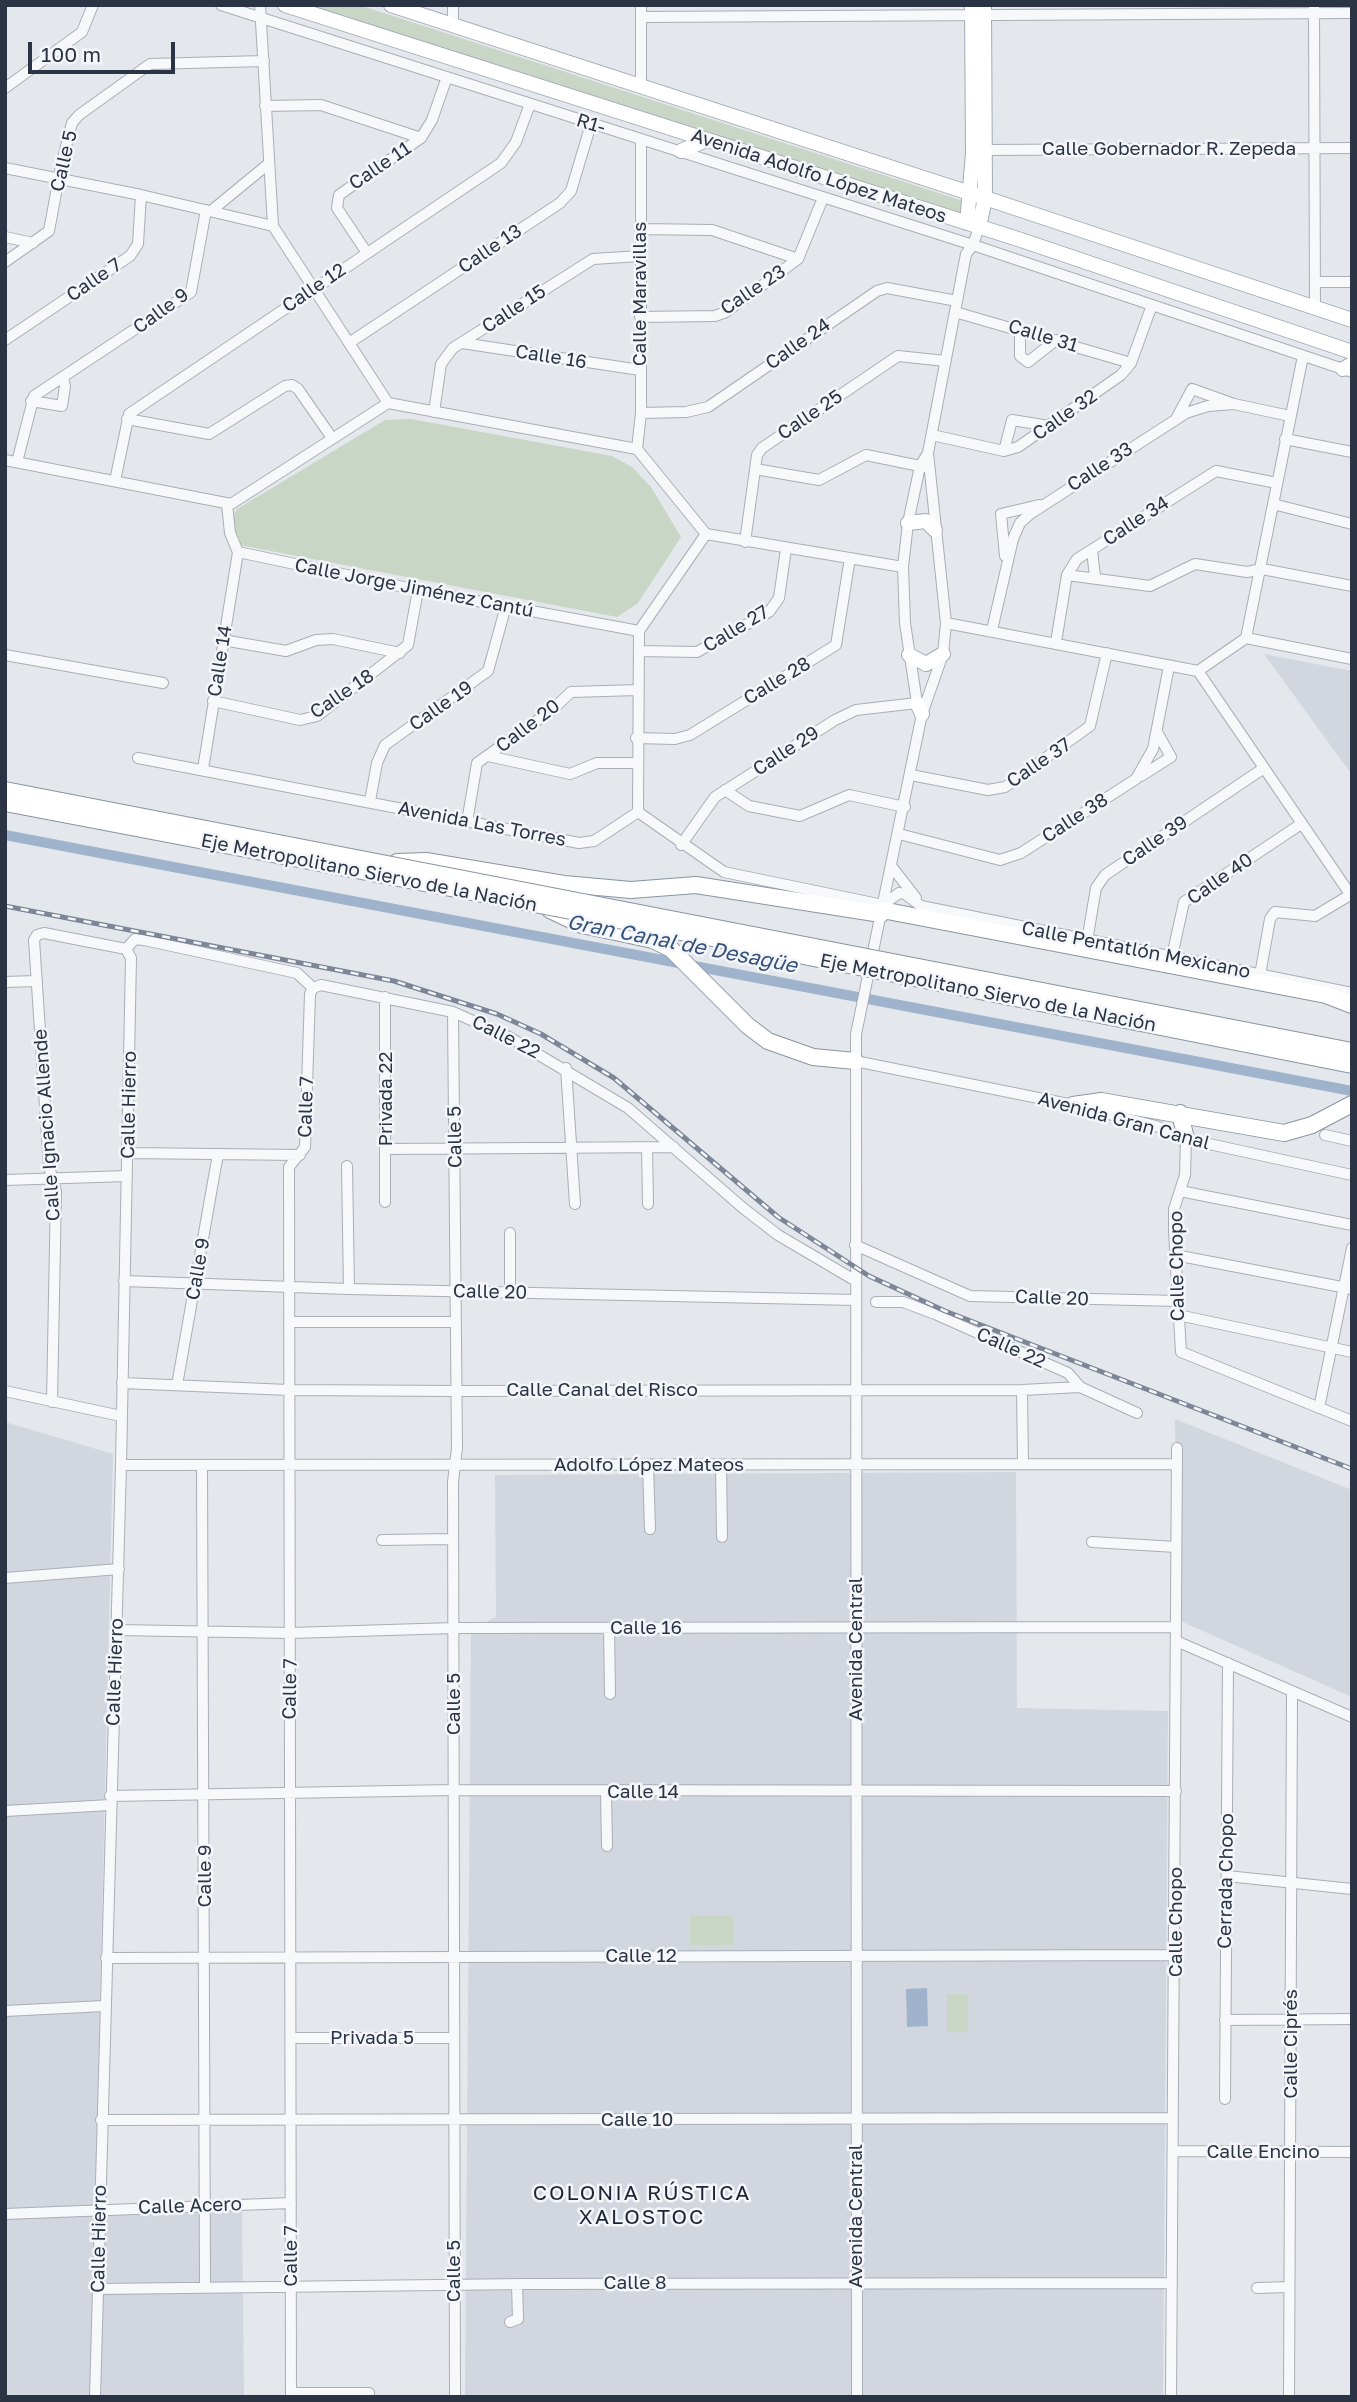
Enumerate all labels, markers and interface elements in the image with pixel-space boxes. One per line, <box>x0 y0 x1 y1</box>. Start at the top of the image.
scale bar <box>32 28 178 72</box>
text: 100 m <box>41 41 101 67</box>
street label: R1- <box>574 109 608 139</box>
street label: Avenida Adolfo López Mateos <box>688 124 950 228</box>
street label: Calle 5 <box>46 128 82 194</box>
street label: Calle 11 <box>345 137 415 195</box>
street label: Calle Gobernador R. Zepeda <box>1042 138 1296 160</box>
street label: Calle 13 <box>454 219 526 279</box>
street label: Calle Maravillas <box>629 222 651 366</box>
street label: Calle 7 <box>62 253 126 307</box>
street label: Calle 12 <box>278 259 350 317</box>
street label: Calle 23 <box>716 260 790 320</box>
street label: Calle 15 <box>478 280 550 338</box>
street label: Calle 9 <box>129 283 193 339</box>
street label: Calle 24 <box>761 313 835 375</box>
street label: Calle 31 <box>1005 315 1081 357</box>
street label: Calle 16 <box>514 340 588 374</box>
street label: Calle 25 <box>773 385 847 445</box>
street label: Calle 32 <box>1028 385 1102 445</box>
street label: Calle 33 <box>1063 437 1137 497</box>
street label: Calle 34 <box>1099 491 1173 551</box>
street label: Calle Jorge Jiménez Cantú <box>293 554 535 622</box>
street label: Calle 27 <box>699 601 773 657</box>
street label: Calle 14 <box>203 624 237 698</box>
street label: Calle 28 <box>739 652 815 710</box>
street label: Calle 18 <box>306 664 378 724</box>
street label: Calle 19 <box>405 676 477 736</box>
street label: Calle 20 <box>492 695 564 757</box>
street label: Calle 29 <box>749 721 823 781</box>
street label: Calle 37 <box>1003 733 1075 793</box>
street label: Calle 38 <box>1038 788 1112 848</box>
street label: Avenida Las Torres <box>396 797 568 851</box>
street label: Calle 39 <box>1118 811 1192 871</box>
street label: Eje Metropolitano Siervo de la Nación <box>199 829 539 917</box>
street label: Calle 40 <box>1183 848 1257 910</box>
water label: Gran Canal de Desagüe <box>565 909 799 979</box>
street label: Calle Pentatlón Mexicano <box>1020 917 1252 983</box>
street label: Eje Metropolitano Siervo de la Nación <box>818 949 1158 1037</box>
street label: Calle 22 <box>468 1010 544 1064</box>
street label: Calle Ignacio Allende <box>29 1028 65 1222</box>
street label: Calle Hierro <box>117 1051 141 1159</box>
street label: Privada 22 <box>375 1052 397 1146</box>
street label: Calle 7 <box>294 1076 318 1138</box>
street label: Avenida Gran Canal <box>1036 1087 1212 1155</box>
street label: Calle 5 <box>443 1106 467 1168</box>
street label: Calle Chopo <box>1165 1211 1189 1321</box>
street label: Calle 9 <box>181 1236 215 1302</box>
street label: Calle 20 <box>453 1280 527 1304</box>
street label: Calle 20 <box>1015 1285 1089 1311</box>
street label: Calle 22 <box>973 1323 1049 1373</box>
street label: Calle Canal del Risco <box>506 1379 698 1401</box>
street label: Adolfo López Mateos <box>554 1454 744 1476</box>
street label: Avenida Central <box>845 1577 867 1721</box>
street label: Calle 16 <box>610 1617 682 1639</box>
street label: Calle Hierro <box>102 1618 128 1726</box>
street label: Calle 7 <box>278 1658 302 1720</box>
street label: Calle 5 <box>443 1673 465 1735</box>
street label: Calle 14 <box>607 1781 679 1803</box>
street label: Cerrada Chopo <box>1213 1813 1239 1949</box>
street label: Calle 9 <box>194 1845 216 1907</box>
street label: Calle Chopo <box>1165 1867 1187 1977</box>
street label: Calle 12 <box>605 1945 677 1967</box>
street label: Calle Ciprés <box>1280 1989 1302 2099</box>
street label: Privada 5 <box>330 2027 414 2049</box>
street label: Calle 10 <box>601 2109 673 2131</box>
street label: Calle Encino <box>1206 2141 1320 2163</box>
street label: Avenida Central <box>845 2144 867 2288</box>
district label: COLONIA RÚSTICA XALOSTOC <box>535 2180 749 2230</box>
street label: Calle Hierro <box>87 2185 111 2293</box>
street label: Calle Acero <box>138 2193 242 2219</box>
street label: Calle 7 <box>280 2225 302 2287</box>
street label: Calle 5 <box>443 2240 465 2302</box>
street label: Calle 8 <box>604 2272 666 2294</box>

